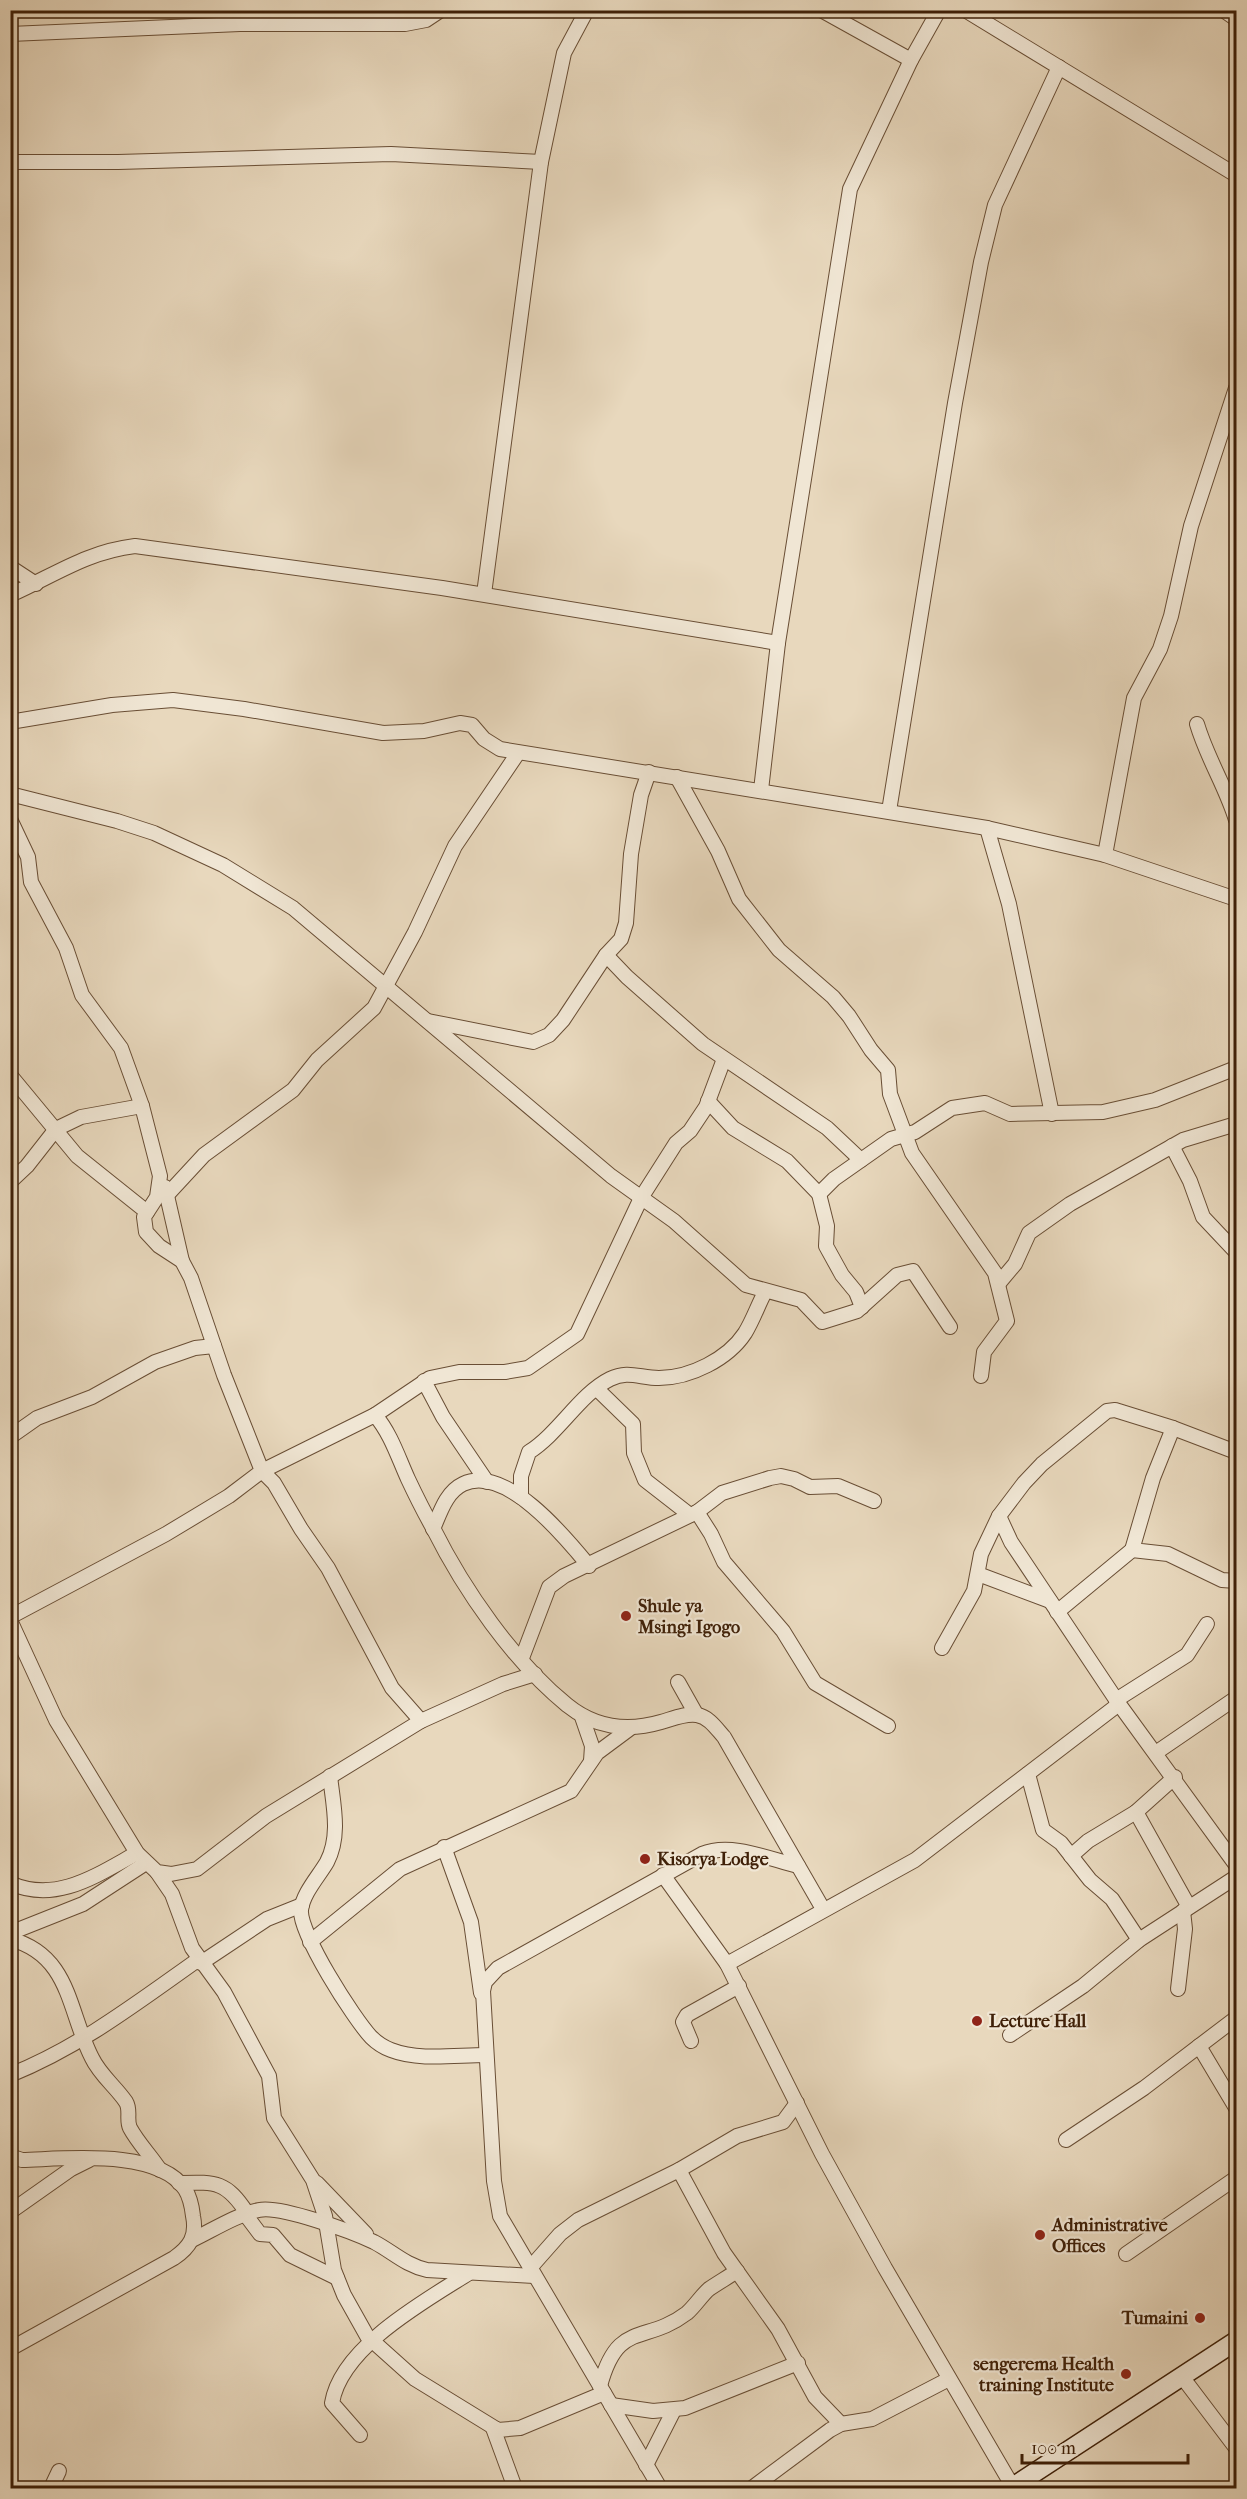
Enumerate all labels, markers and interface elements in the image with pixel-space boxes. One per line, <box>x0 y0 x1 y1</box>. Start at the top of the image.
place label: Shule ya Msingi Igogo <box>637 1596 740 1638</box>
marker: Shule ya Msingi Igogo <box>619 1609 633 1623</box>
place label: Kisorya Lodge <box>657 1849 769 1870</box>
marker: Kisorya Lodge <box>638 1852 652 1866</box>
place label: Lecture Hall <box>989 2011 1087 2032</box>
marker: Lecture Hall <box>970 2014 984 2028</box>
place label: Administrative Offices <box>1051 2215 1168 2257</box>
marker: Administrative Offices <box>1033 2228 1047 2242</box>
place label: Tumaini <box>1121 2308 1189 2329</box>
marker: Tumaini <box>1193 2311 1207 2325</box>
place label: sengerema Health training Institute <box>973 2354 1115 2396</box>
marker: sengerema Health training Institute <box>1119 2367 1133 2381</box>
scale bar <box>1022 2427 1188 2465</box>
text: 100 m <box>1031 2438 1076 2459</box>

